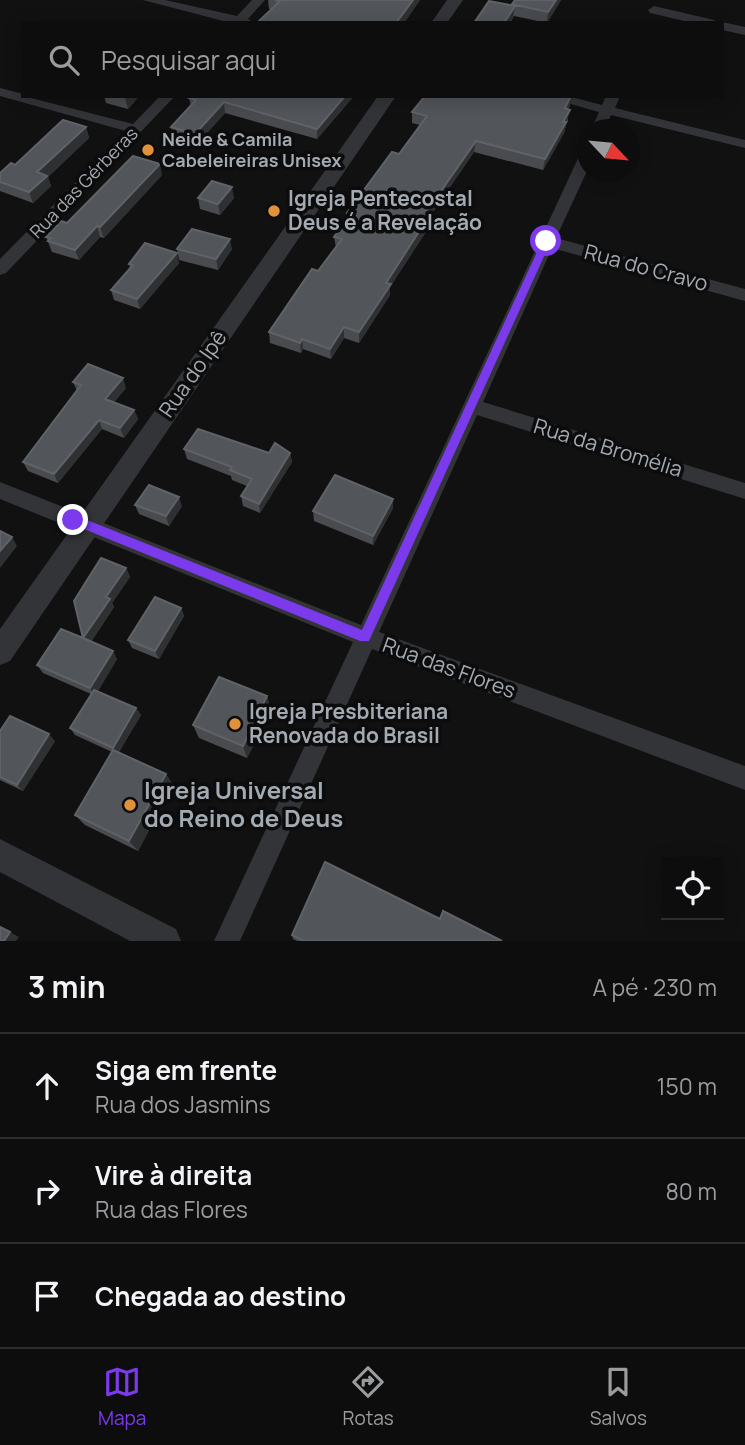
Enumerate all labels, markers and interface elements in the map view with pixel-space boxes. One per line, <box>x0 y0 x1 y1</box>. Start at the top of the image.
search box <box>21 21 724 98</box>
icon: search <box>45 41 83 79</box>
text: Pesquisar aqui <box>101 42 276 78</box>
north arrow <box>577 119 640 182</box>
street label: Rua das Gérberas <box>24 122 143 243</box>
place label: Neide & Camila Cabeleireiras Unisex <box>162 127 342 172</box>
marker: Neide & Camila Cabeleireiras Unisex <box>140 142 156 158</box>
place label: Igreja Pentecostal Deus é a Revelação <box>288 184 482 236</box>
marker: Igreja Pentecostal Deus é a Revelação <box>266 203 282 219</box>
route start <box>530 225 561 256</box>
street label: Rua do Cravo <box>581 237 711 297</box>
street label: Rua do Ipê <box>152 324 232 423</box>
street label: Rua da Bromélia <box>531 411 686 483</box>
route end <box>57 504 88 535</box>
street label: Rua das Flores <box>379 630 520 704</box>
place label: Igreja Presbiteriana Renovada do Brasil <box>249 697 448 749</box>
marker: Igreja Presbiteriana Renovada do Brasil <box>227 716 243 732</box>
place label: Igreja Universal do Reino de Deus <box>144 773 343 834</box>
marker: Igreja Universal do Reino de Deus <box>122 797 138 813</box>
map controls <box>661 857 724 920</box>
button: locate <box>661 857 724 920</box>
text: 3 min <box>28 966 106 1007</box>
text: A pé · 230 m <box>592 971 717 1003</box>
text: Siga em frente <box>95 1052 277 1088</box>
icon: ahead <box>28 1067 66 1105</box>
text: 150 m <box>657 1070 717 1102</box>
text: Rua dos Jasmins <box>95 1088 270 1120</box>
text: Vire à direita <box>95 1157 252 1193</box>
icon: right <box>28 1172 66 1210</box>
text: 80 m <box>666 1175 717 1207</box>
text: Rua das Flores <box>95 1193 248 1225</box>
icon: arrive <box>28 1277 66 1315</box>
text: Chegada ao destino <box>95 1278 346 1314</box>
tab: Mapa <box>98 1363 146 1431</box>
tab: Rotas <box>342 1363 394 1431</box>
tab: Salvos <box>590 1363 647 1431</box>

